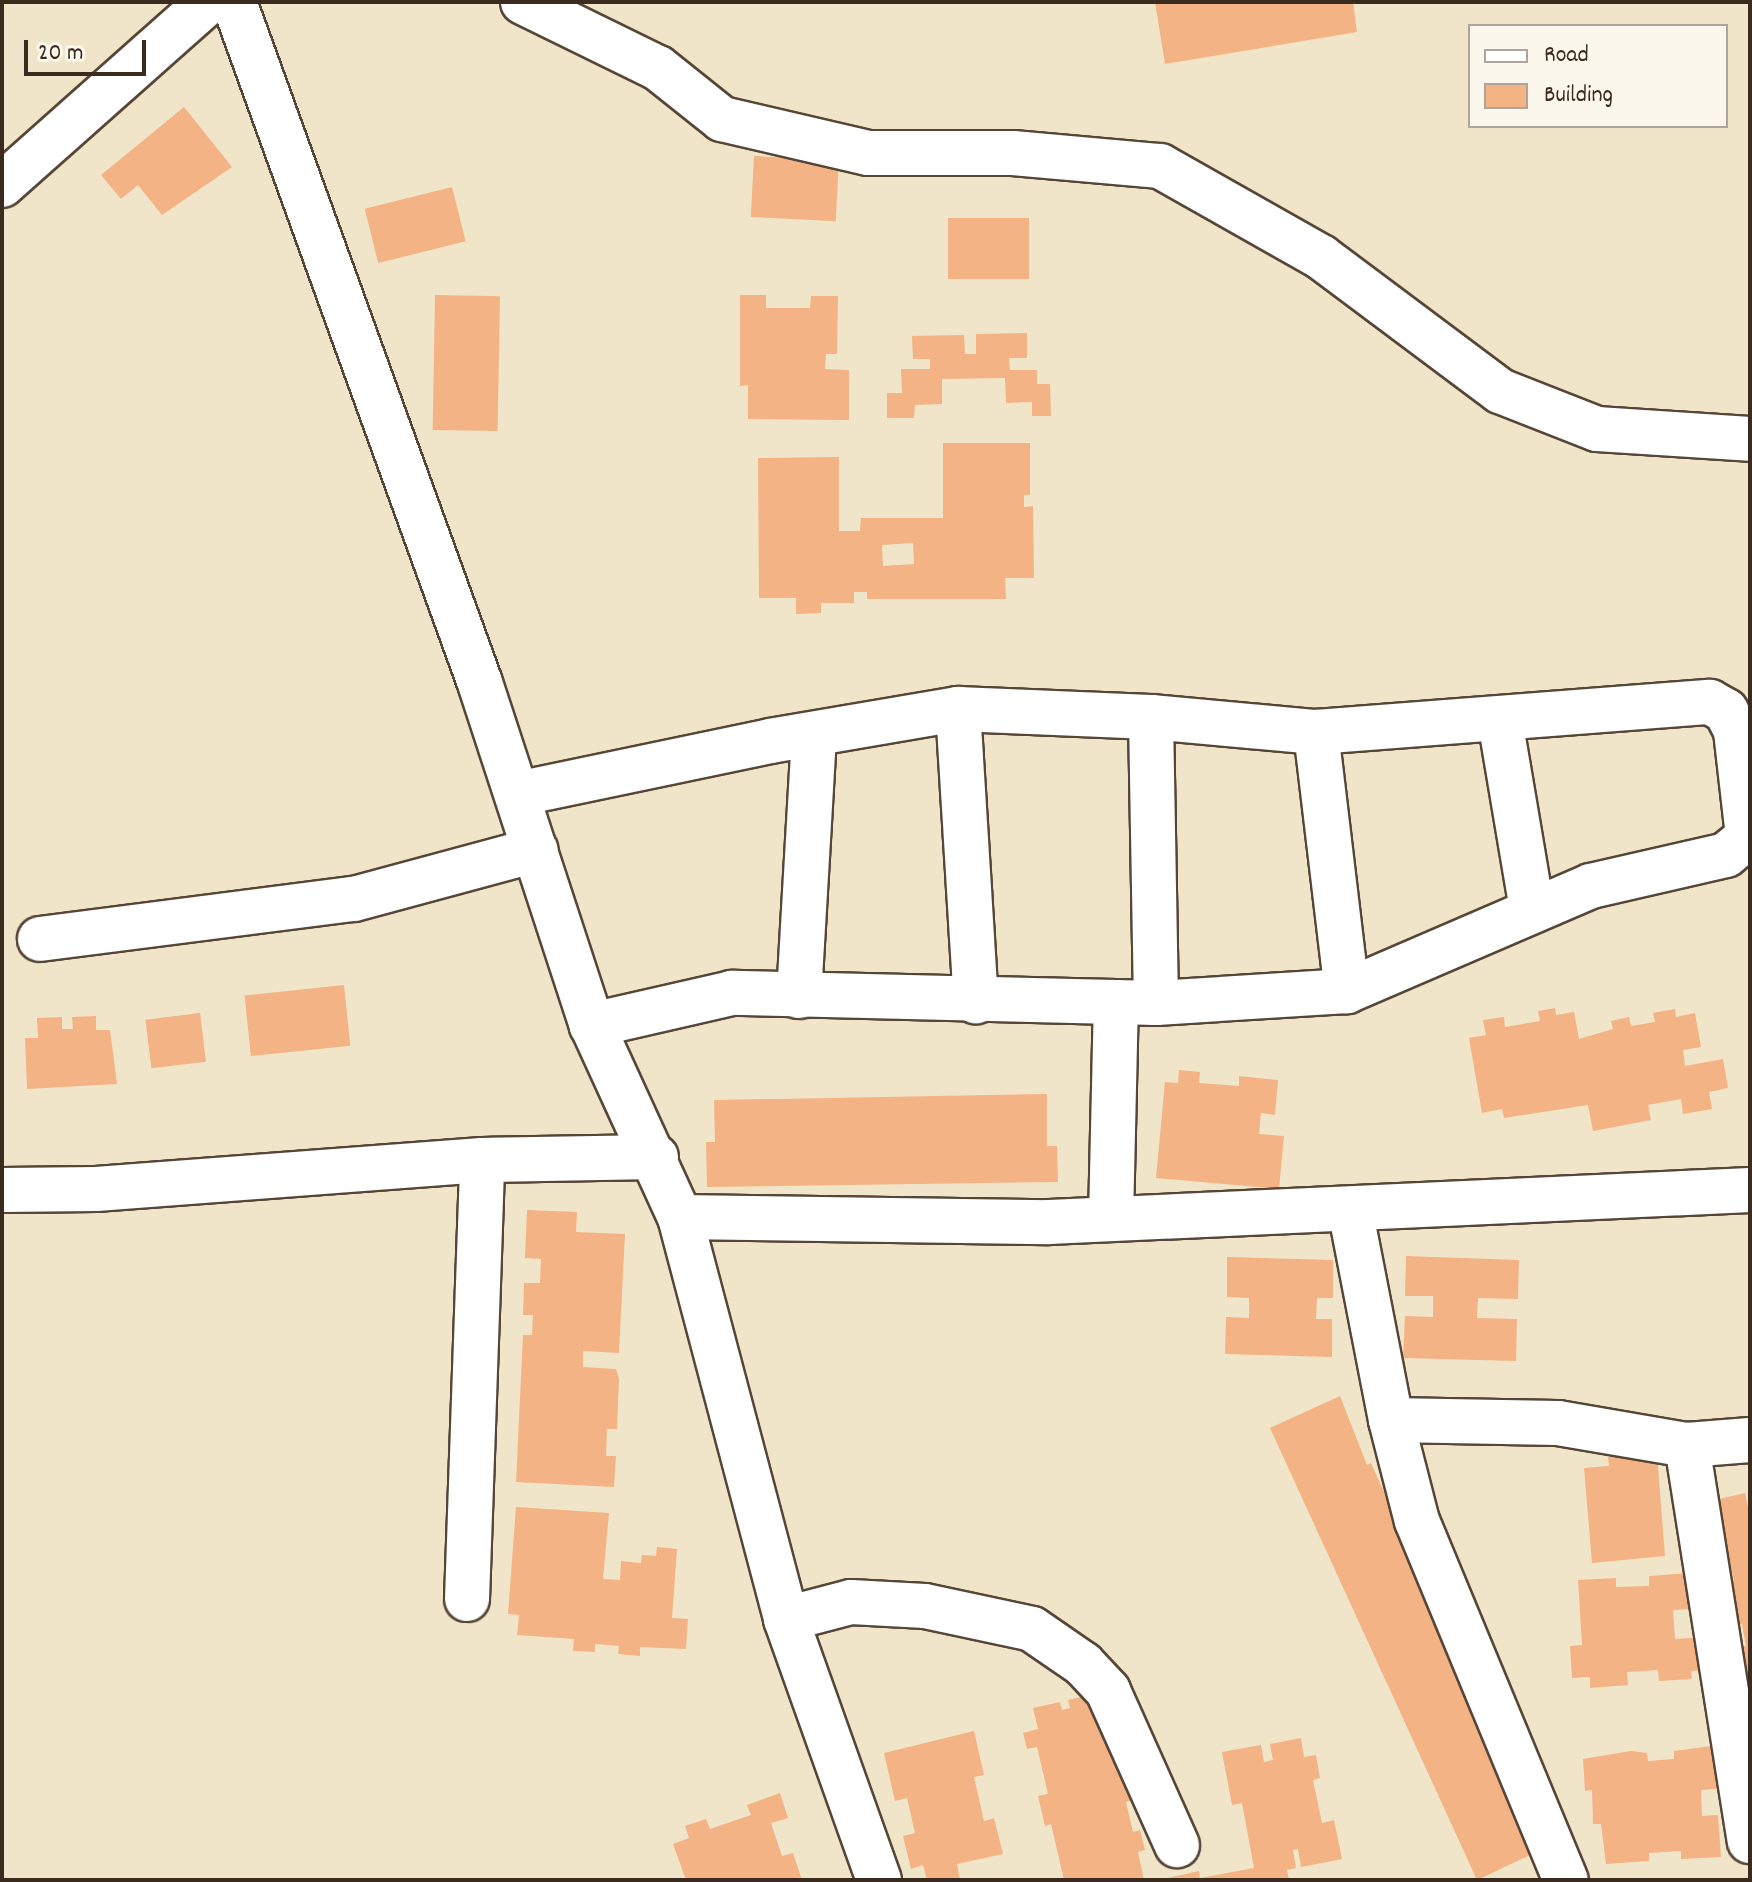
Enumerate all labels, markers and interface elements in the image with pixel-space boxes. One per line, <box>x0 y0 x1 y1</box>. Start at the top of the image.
scale bar <box>28 24 150 74</box>
legend <box>1468 24 1728 128</box>
text: 20 m <box>38 37 84 71</box>
text: Road <box>1544 39 1589 73</box>
text: Building <box>1544 79 1613 113</box>

